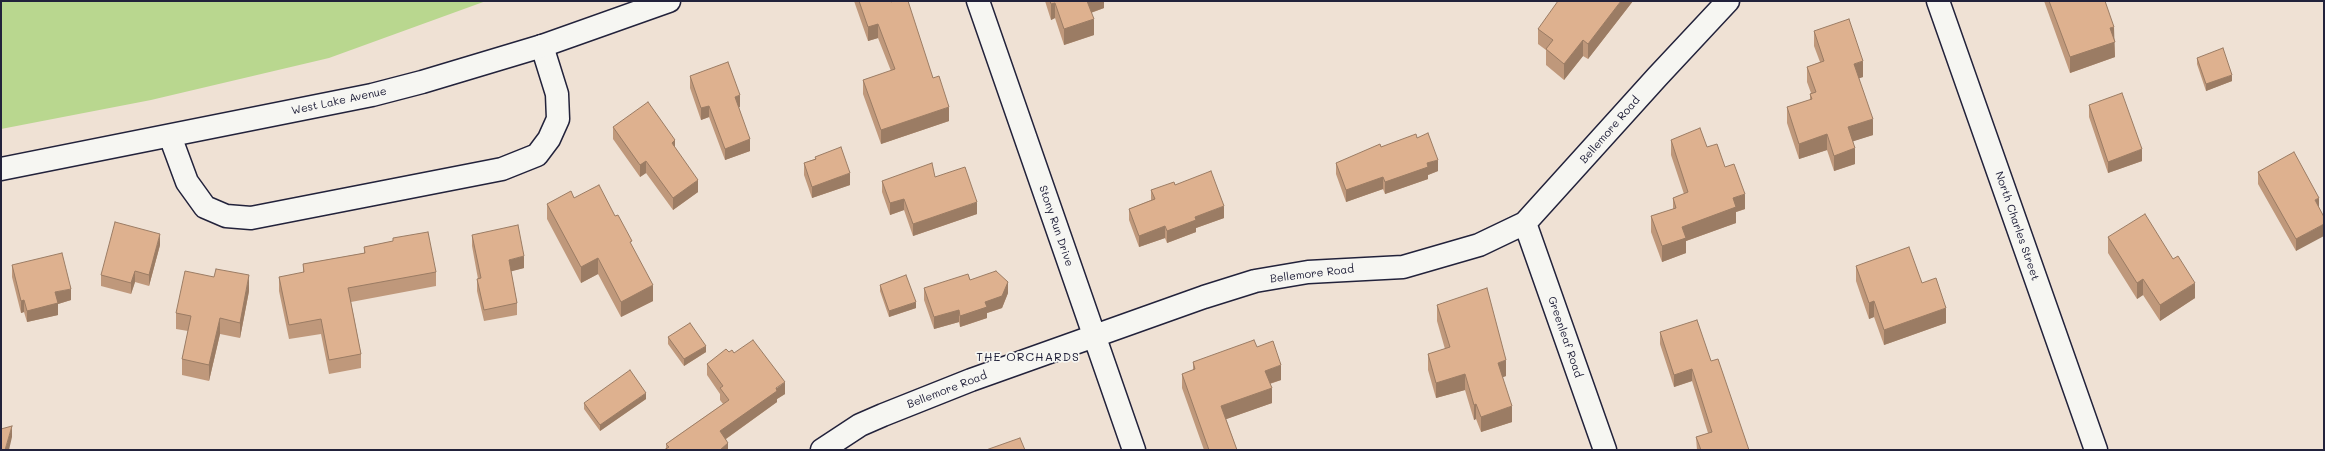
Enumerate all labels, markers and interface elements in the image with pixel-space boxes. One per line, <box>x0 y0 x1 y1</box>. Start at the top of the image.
street label: West Lake Avenue <box>290 84 388 118</box>
street label: Bellemore Road <box>1577 94 1643 166</box>
street label: North Charles Street <box>1992 170 2042 282</box>
street label: Stony Run Drive <box>1036 184 1076 268</box>
street label: Bellemore Road <box>1269 262 1355 286</box>
street label: Greenleaf Road <box>1545 295 1585 379</box>
district label: THE ORCHARDS <box>976 350 1080 364</box>
street label: Bellemore Road <box>905 369 989 411</box>

